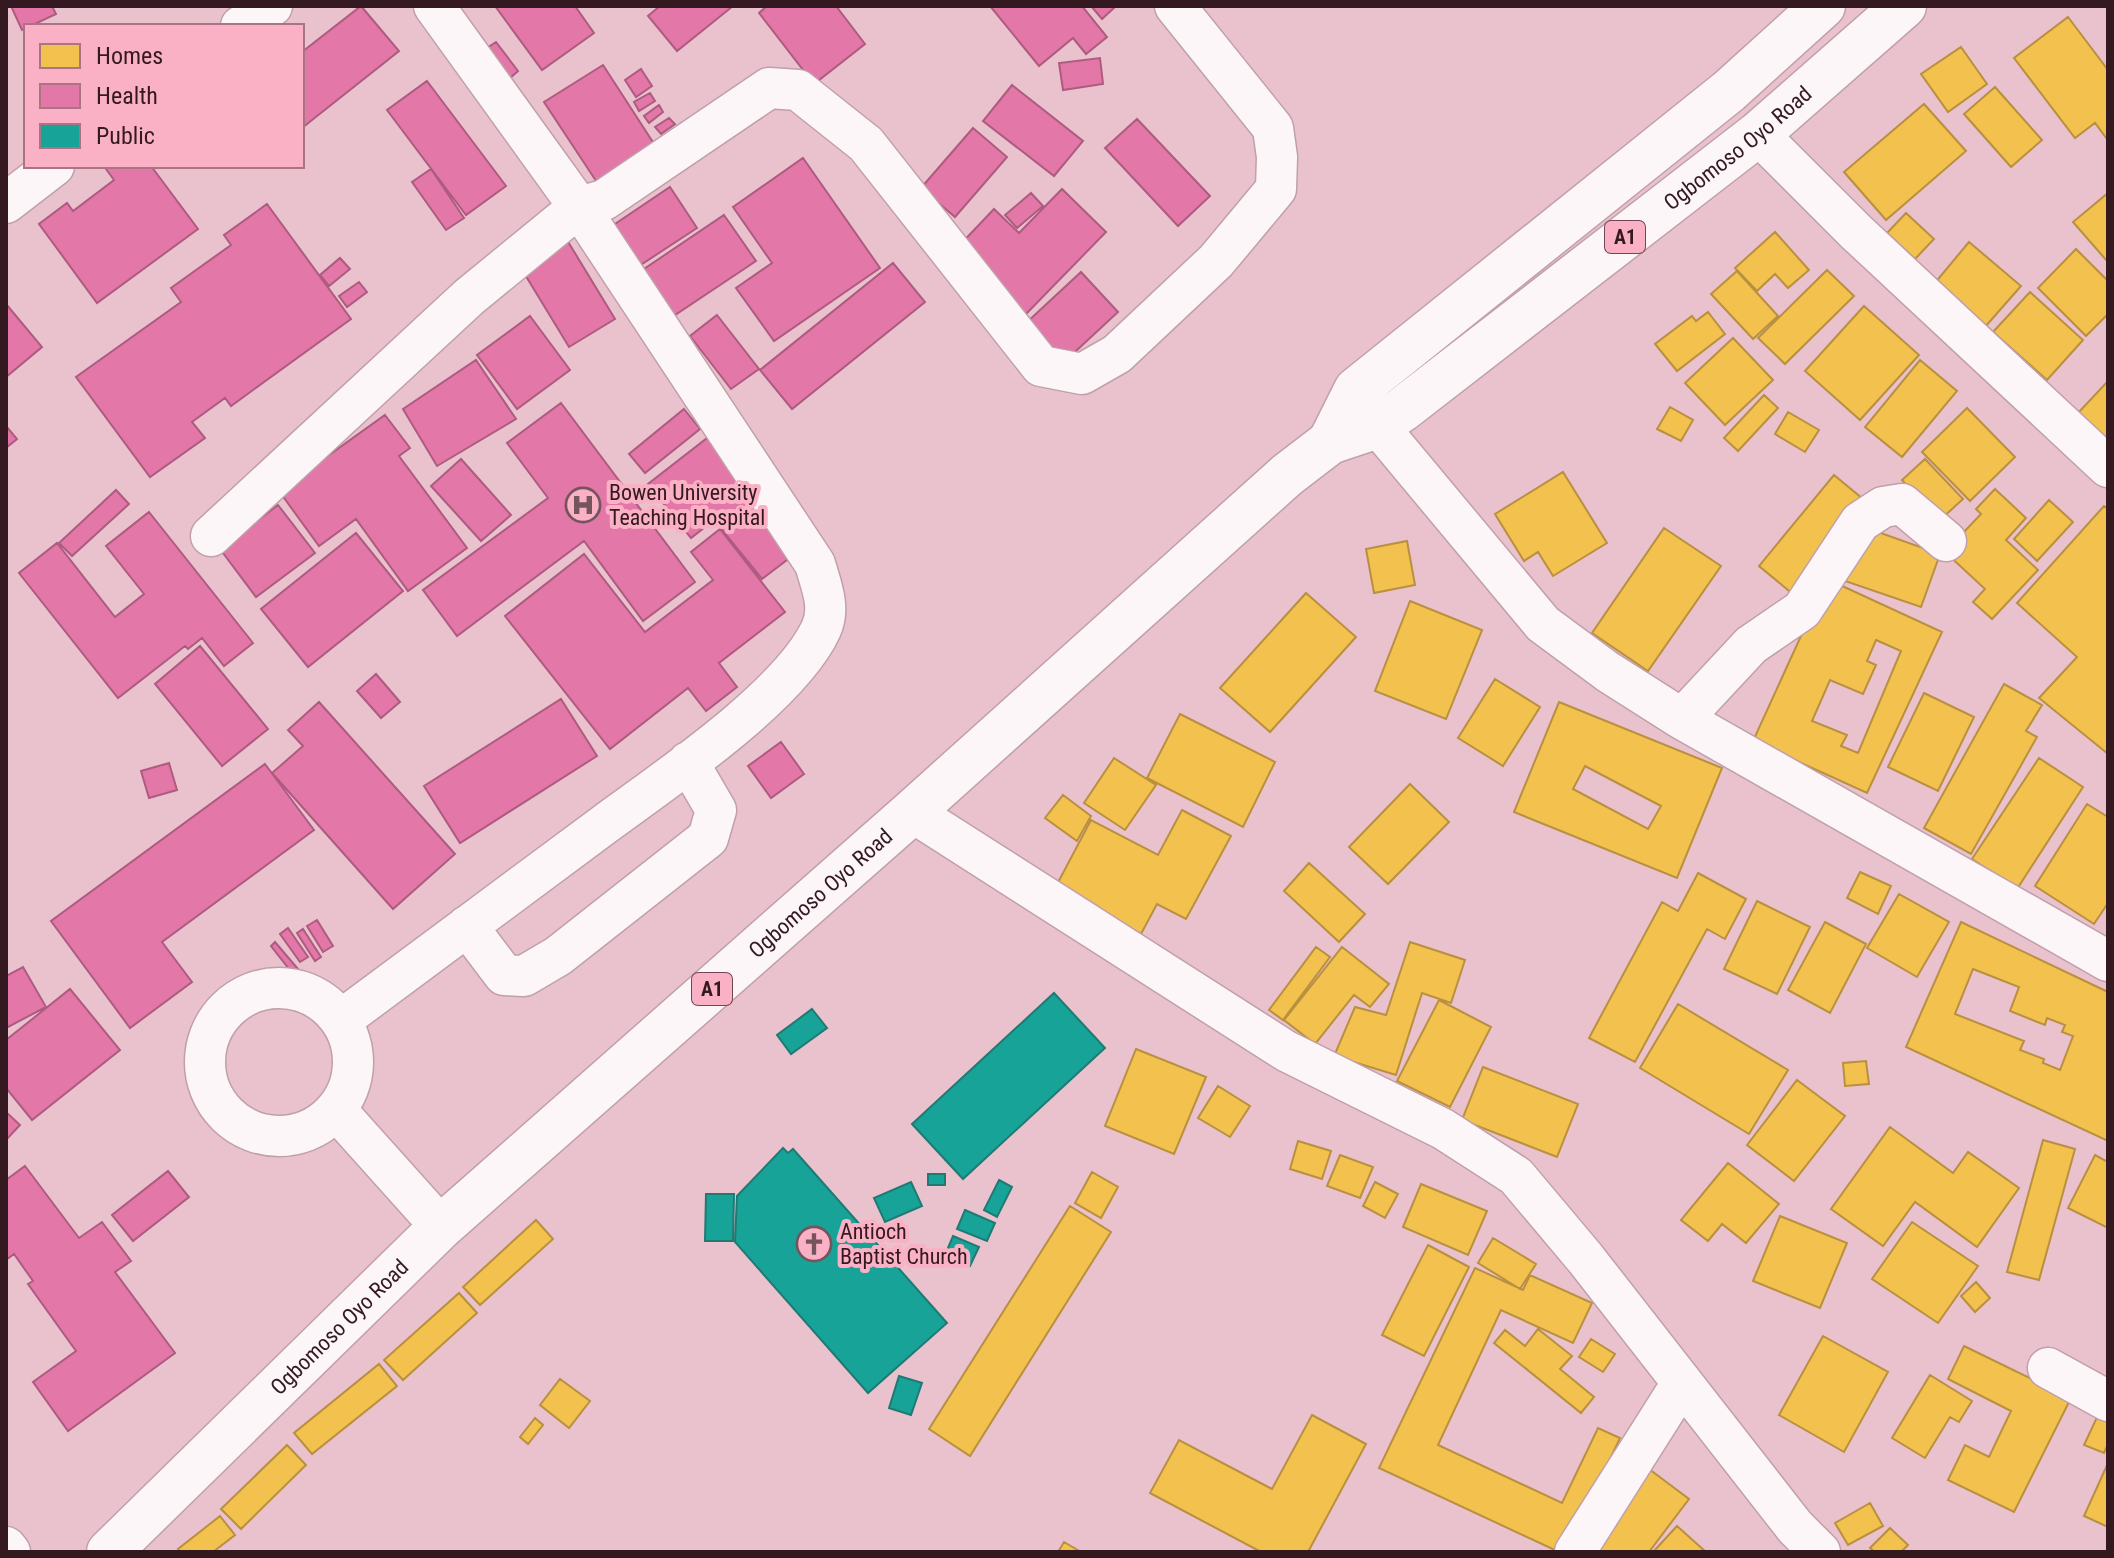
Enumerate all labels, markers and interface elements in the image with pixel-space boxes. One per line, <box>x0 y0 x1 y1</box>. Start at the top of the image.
legend <box>24 24 304 168</box>
text: Homes <box>96 42 163 70</box>
street label: Ogbomoso Oyo Road <box>1659 81 1817 215</box>
text: Health <box>96 82 158 110</box>
text: Public <box>96 122 155 150</box>
road number: A1 <box>1605 221 1645 253</box>
place label: Bowen University Teaching Hospital <box>609 480 765 530</box>
hospital icon: Bowen University Teaching Hospital <box>564 486 602 524</box>
street label: Ogbomoso Oyo Road <box>744 824 897 963</box>
road number: A1 <box>692 973 732 1005</box>
place label: Antioch Baptist Church <box>840 1219 968 1269</box>
church icon: Antioch Baptist Church <box>795 1225 833 1263</box>
street label: Ogbomoso Oyo Road <box>266 1254 413 1400</box>

